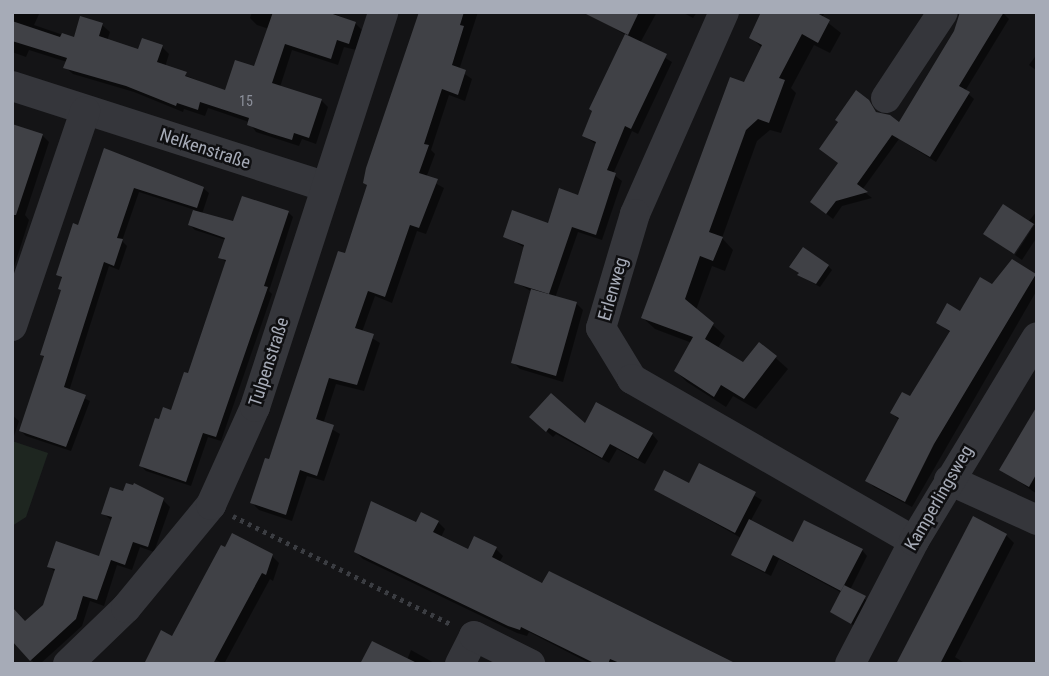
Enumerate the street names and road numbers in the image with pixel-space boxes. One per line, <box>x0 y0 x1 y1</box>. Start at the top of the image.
street label: Nelkenstraße <box>157 124 253 174</box>
street label: Erlenweg <box>594 255 632 323</box>
street label: Tulpenstraße <box>244 315 294 409</box>
street label: Kamperlingsweg <box>900 442 978 554</box>

